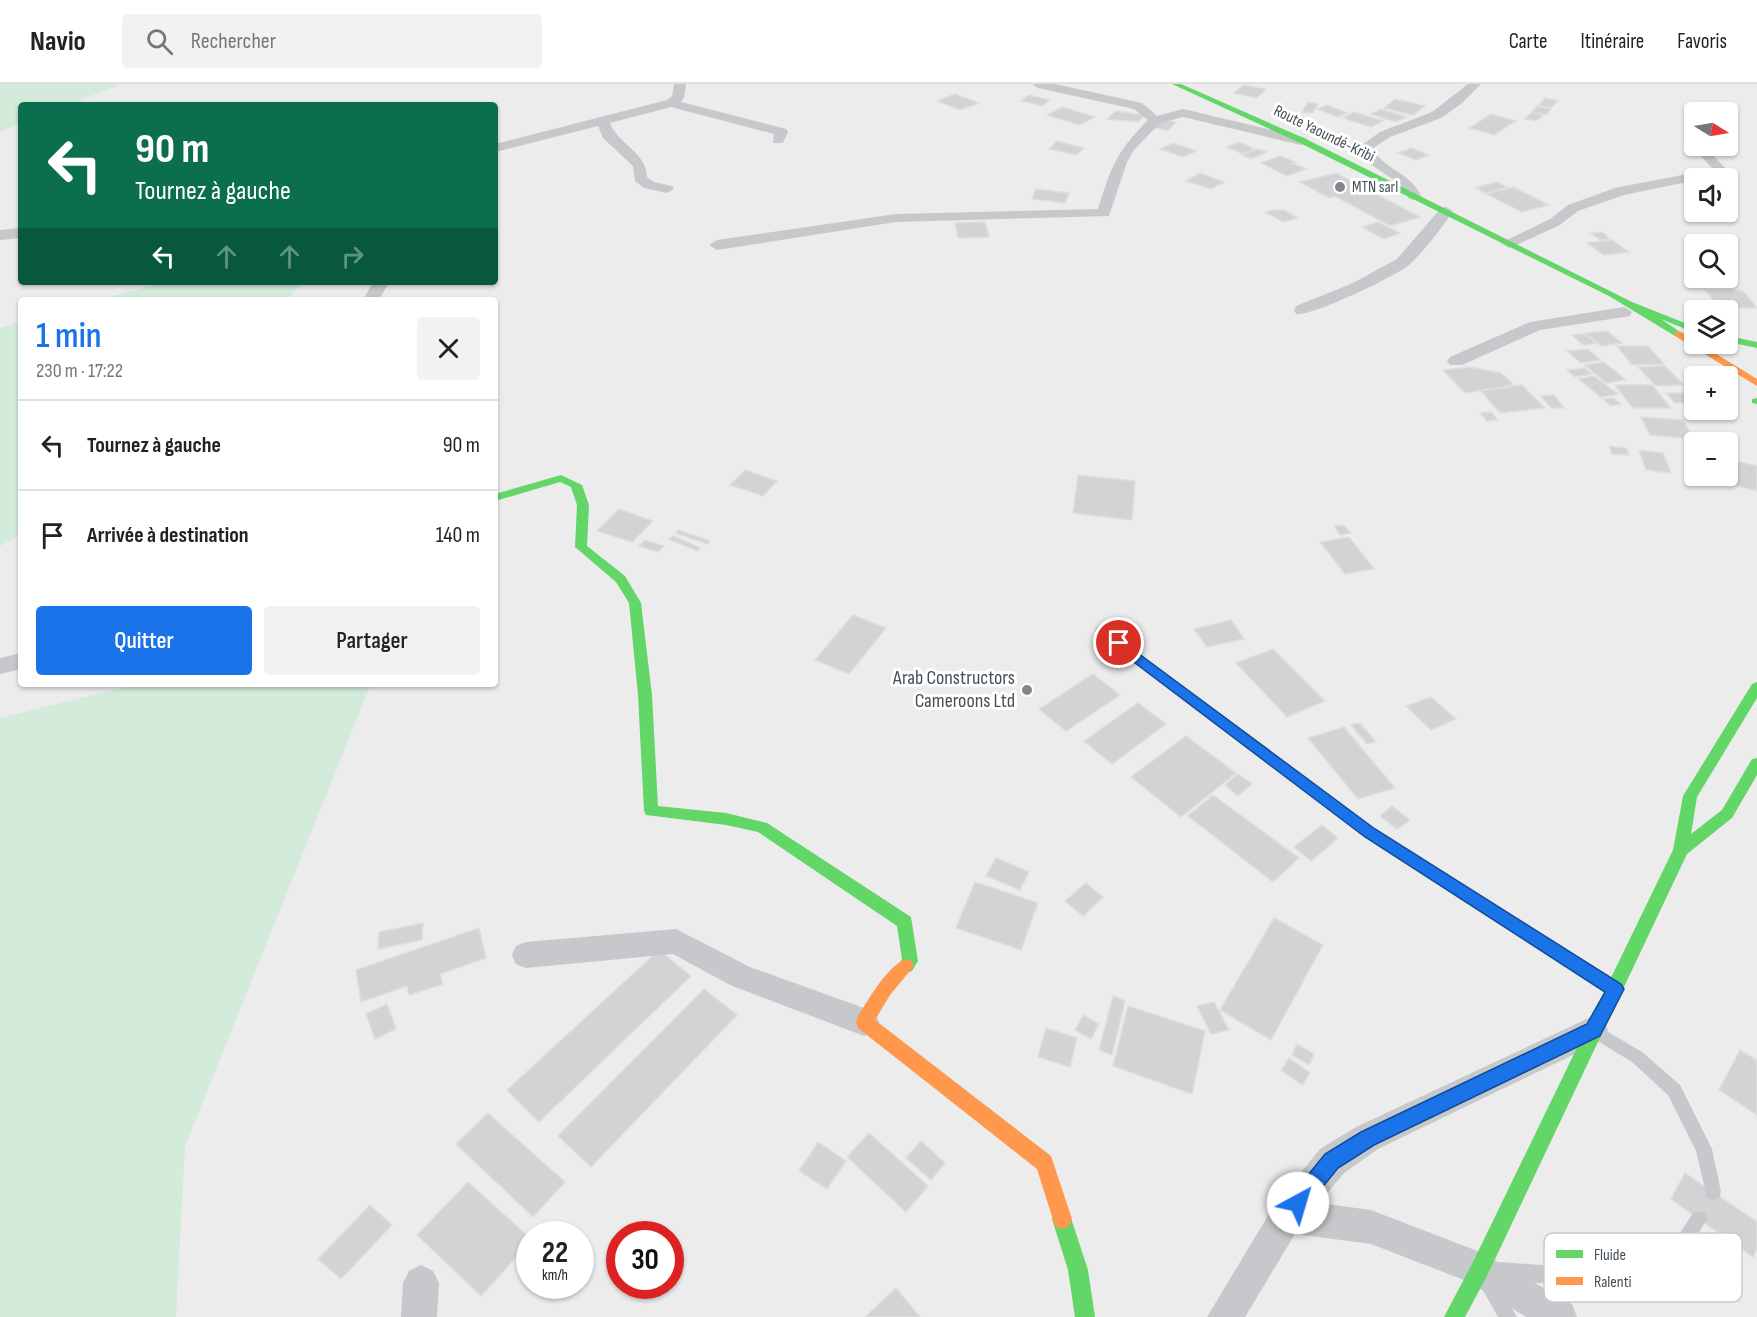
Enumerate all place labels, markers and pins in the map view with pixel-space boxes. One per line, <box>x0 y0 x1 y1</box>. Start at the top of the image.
place label: MTN sarl <box>1352 178 1398 197</box>
marker: MTN sarl <box>1333 180 1347 194</box>
pin <box>1093 617 1144 668</box>
place label: Arab Constructors Cameroons Ltd <box>892 666 1015 713</box>
marker: Arab Constructors Cameroons Ltd <box>1020 683 1034 697</box>

